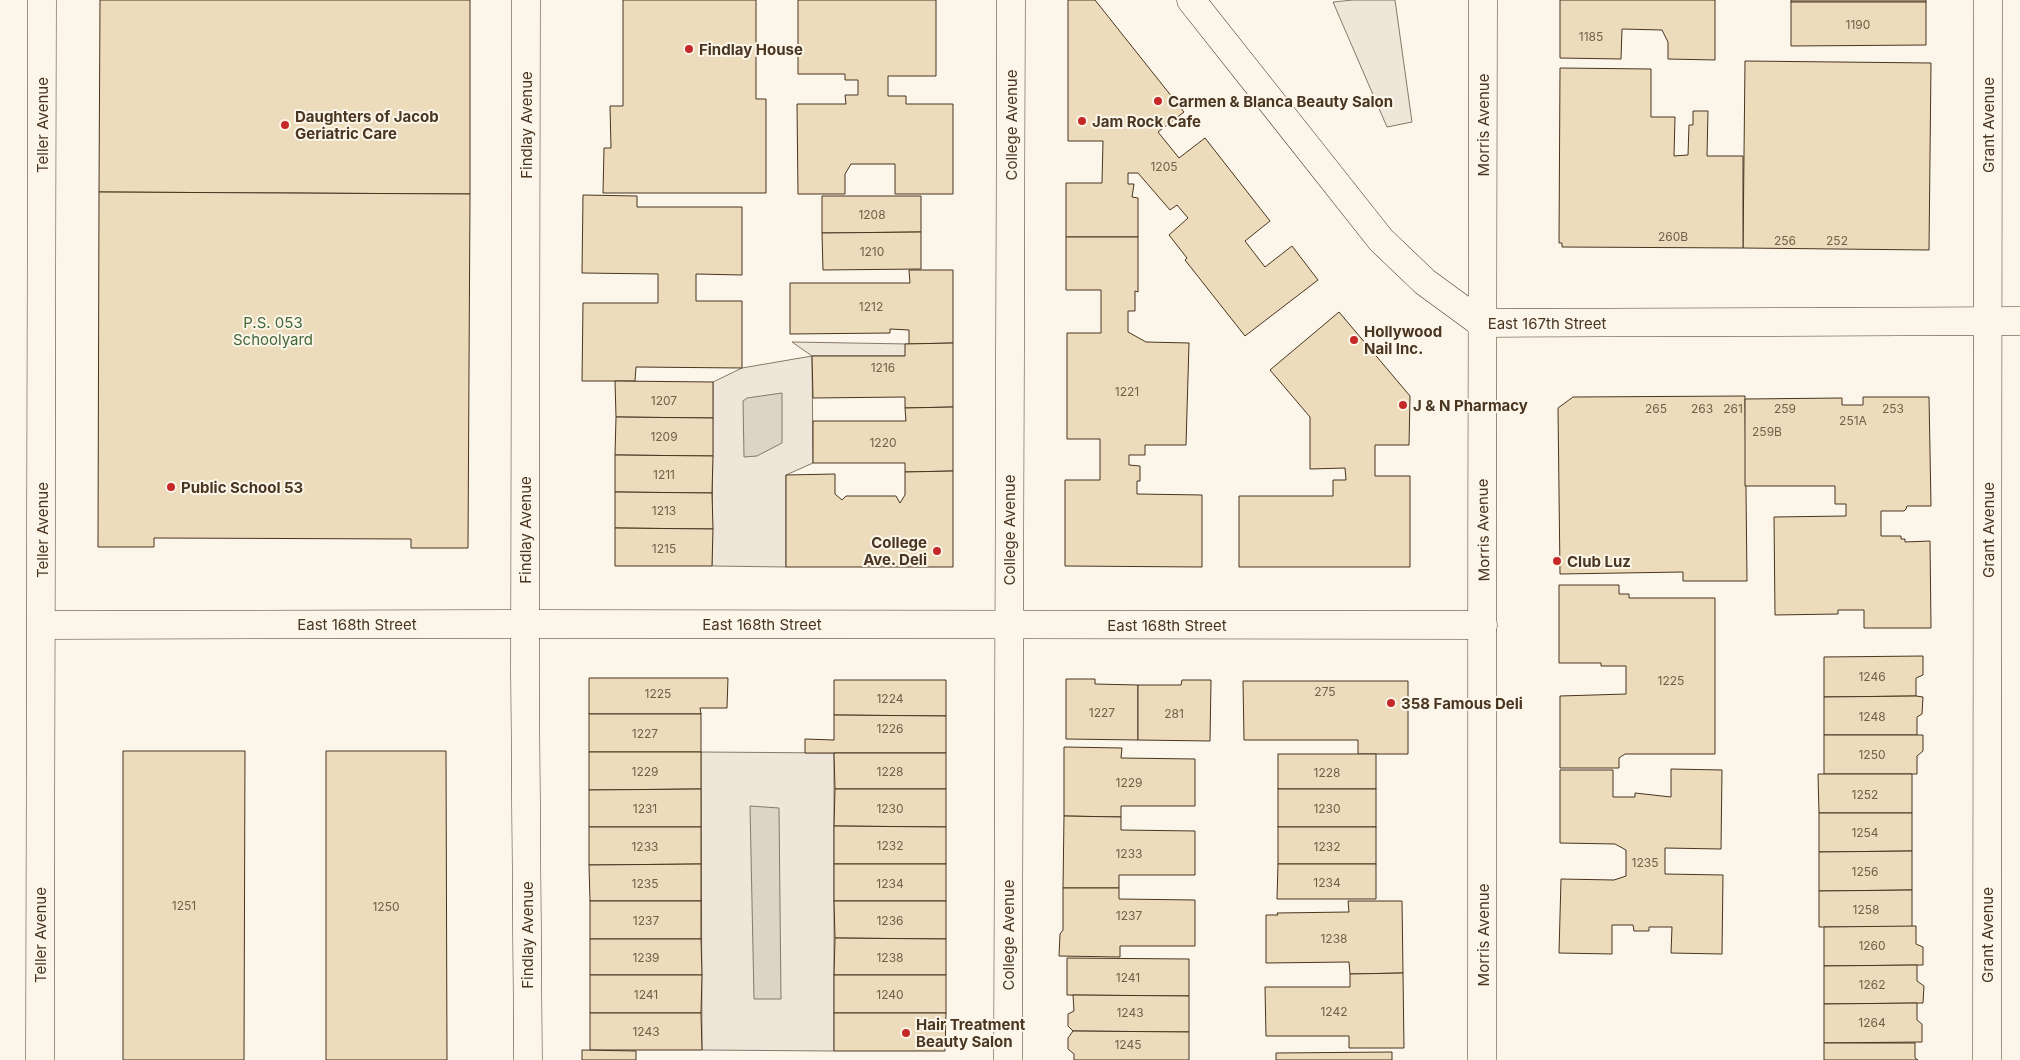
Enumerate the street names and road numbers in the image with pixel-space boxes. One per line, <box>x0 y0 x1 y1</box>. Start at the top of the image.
street label: College Avenue <box>1002 70 1021 180</box>
street label: Findlay Avenue <box>517 71 536 179</box>
street label: Morris Avenue <box>1474 74 1493 176</box>
street label: Teller Avenue <box>33 77 52 173</box>
street label: Grant Avenue <box>1979 77 1998 173</box>
street label: East 167th Street <box>1488 314 1606 333</box>
street label: College Avenue <box>1000 475 1019 585</box>
street label: Findlay Avenue <box>516 476 535 584</box>
street label: Morris Avenue <box>1473 478 1493 582</box>
street label: Teller Avenue <box>33 482 52 578</box>
street label: Grant Avenue <box>1979 482 1998 578</box>
street label: East 168th Street <box>297 615 417 634</box>
street label: East 168th Street <box>702 615 822 634</box>
street label: East 168th Street <box>1107 616 1227 635</box>
street label: College Avenue <box>999 880 1018 990</box>
street label: Findlay Avenue <box>518 881 537 989</box>
street label: Morris Avenue <box>1474 884 1493 986</box>
street label: Teller Avenue <box>31 887 50 983</box>
street label: Grant Avenue <box>1978 887 1997 983</box>

